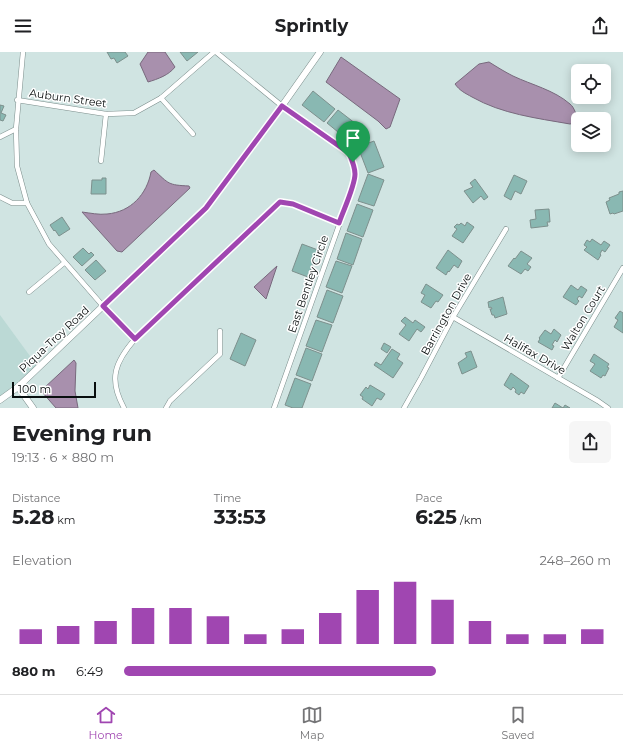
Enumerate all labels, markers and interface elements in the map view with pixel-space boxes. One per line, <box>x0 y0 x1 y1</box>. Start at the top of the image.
icon: menu <box>12 15 34 37</box>
text: Sprintly <box>275 15 348 37</box>
icon: share <box>589 15 611 37</box>
map controls <box>571 64 611 152</box>
button: locate <box>571 64 611 104</box>
street label: Auburn Street <box>28 86 108 110</box>
button: layers <box>571 112 611 152</box>
pin <box>336 121 370 162</box>
icon: arrive <box>342 127 364 149</box>
street label: East Bentley Circle <box>285 233 331 335</box>
street label: Barrington Drive <box>418 270 475 357</box>
street label: Walton Court <box>558 283 608 353</box>
street label: Piqua-Troy Road <box>16 303 92 375</box>
street label: Halifax Drive <box>502 331 569 377</box>
scale bar <box>12 380 96 399</box>
text: 100 m <box>18 382 51 396</box>
text: Evening run <box>12 420 152 447</box>
button: share <box>569 421 611 463</box>
text: 19:13 · 6 × 880 m <box>12 449 114 465</box>
text: Distance <box>12 491 60 505</box>
text: Time <box>214 491 241 505</box>
text: Pace <box>415 491 442 505</box>
text: 5.28 <box>12 505 54 529</box>
text: 33:53 <box>214 505 266 529</box>
text: 6:25 <box>415 505 457 529</box>
text: km <box>54 513 75 527</box>
text: /km <box>457 513 482 527</box>
text: Elevation <box>12 552 72 568</box>
text: 248–260 m <box>539 552 611 568</box>
text: 880 m <box>12 663 55 679</box>
text: 6:49 <box>76 663 103 679</box>
tab: Home <box>89 704 123 742</box>
tab: Map <box>300 704 324 742</box>
tab: Saved <box>501 704 534 742</box>

